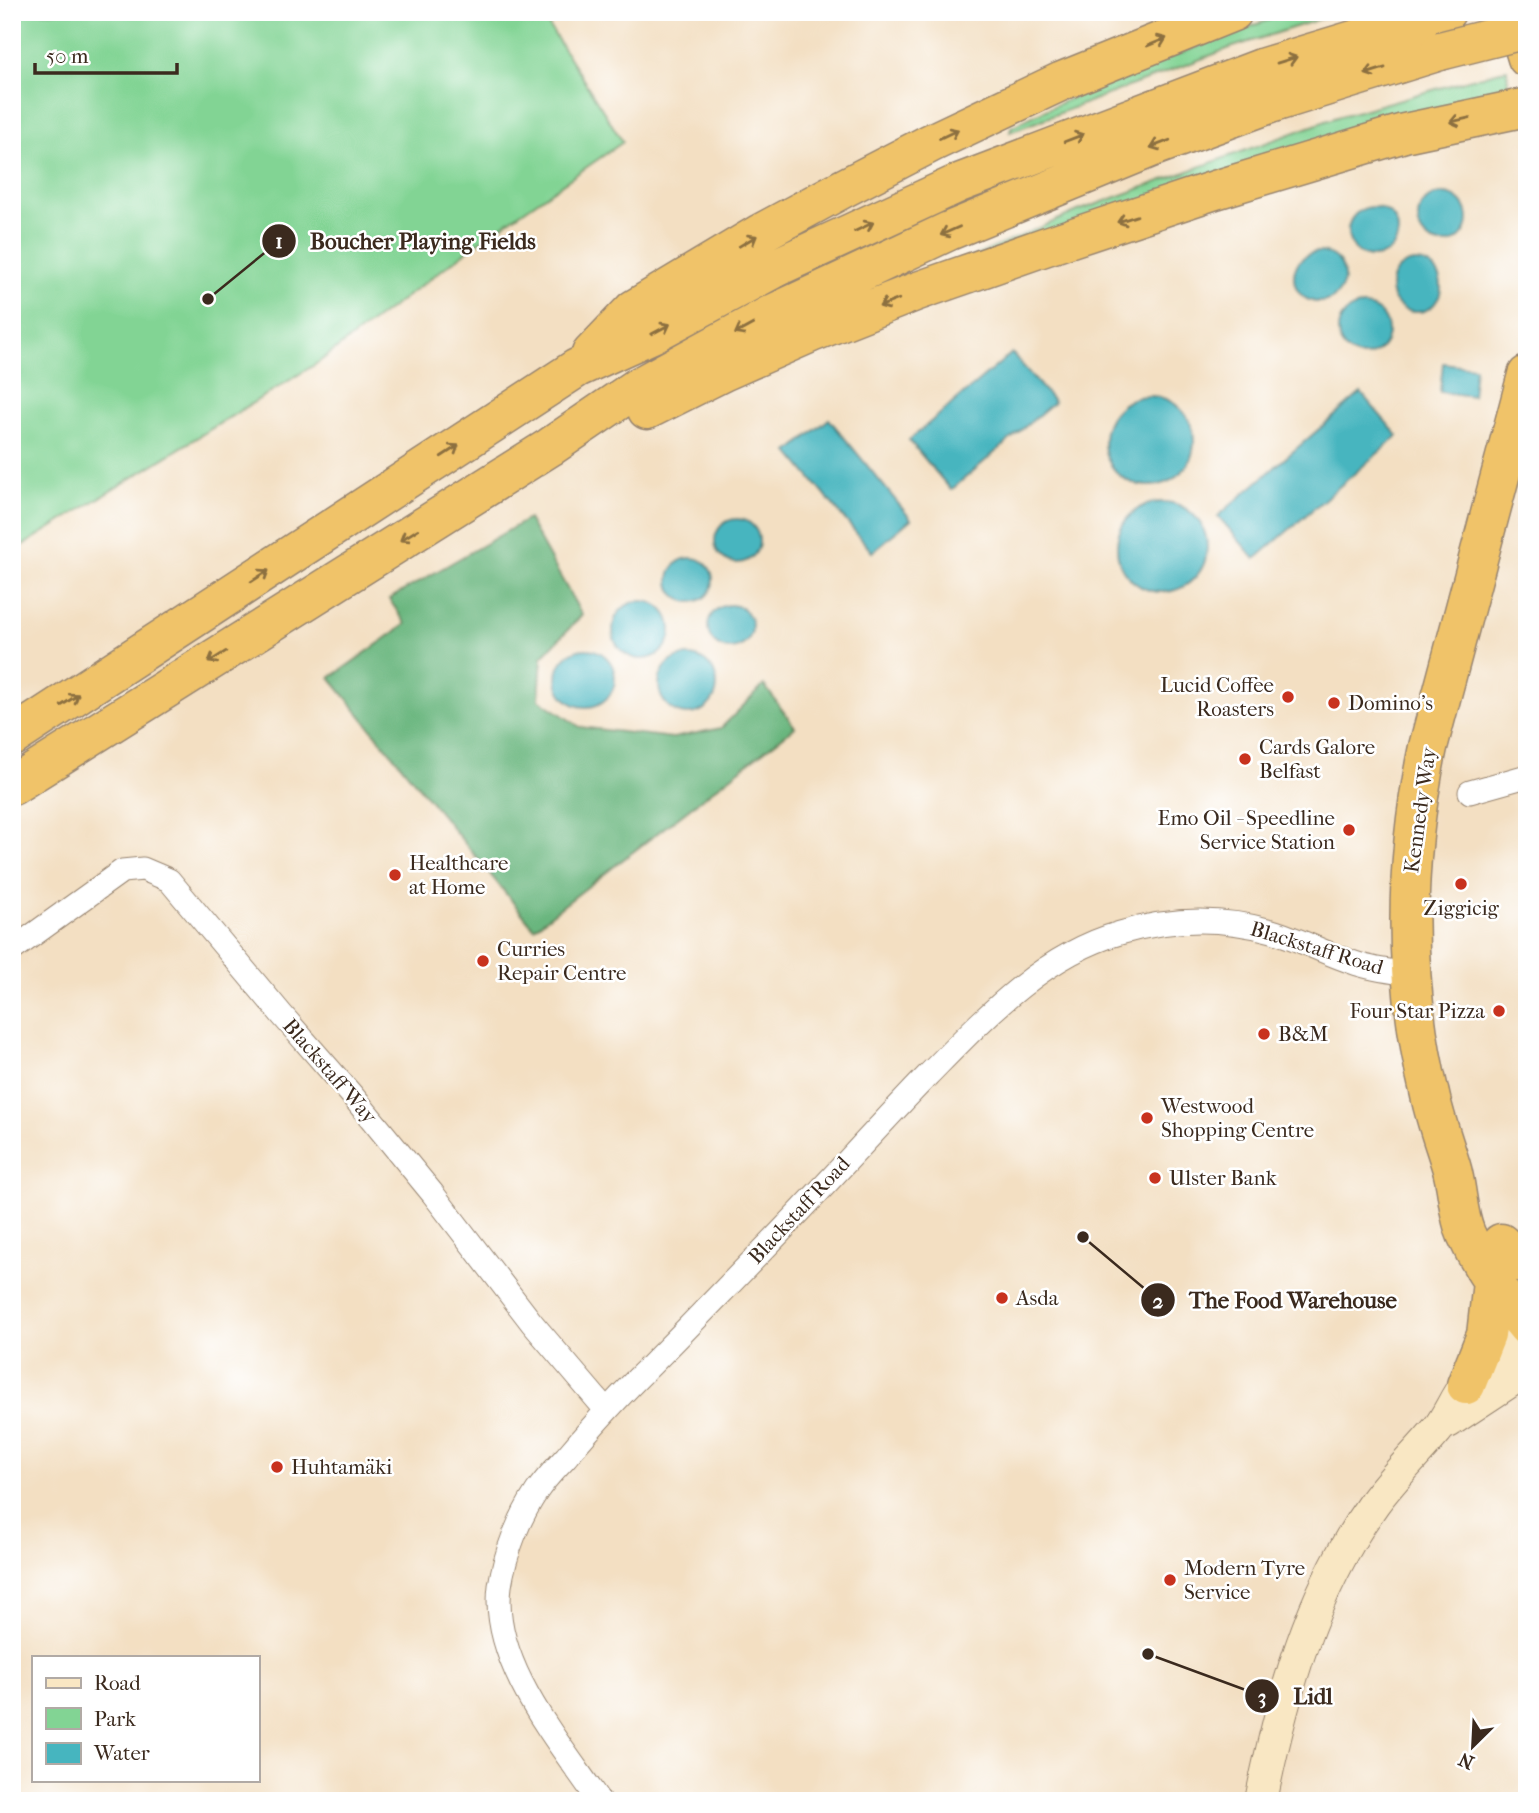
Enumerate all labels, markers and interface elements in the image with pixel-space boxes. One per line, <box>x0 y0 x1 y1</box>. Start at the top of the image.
scale bar <box>35 32 177 76</box>
one-way arrow <box>1146 35 1168 48</box>
text: 50 m <box>46 44 89 68</box>
one-way arrow <box>1276 52 1298 65</box>
one-way arrow <box>1365 66 1387 79</box>
one-way arrow <box>1449 114 1472 127</box>
one-way arrow <box>938 127 959 140</box>
one-way arrow <box>1062 131 1084 144</box>
one-way arrow <box>1149 139 1171 152</box>
one-way arrow <box>1117 214 1139 227</box>
callout: Boucher Playing Fields <box>261 219 550 263</box>
one-way arrow <box>853 220 875 233</box>
one-way arrow <box>939 225 961 238</box>
text: Boucher Playing Fields <box>310 228 536 255</box>
text: 1 <box>275 229 283 253</box>
one-way arrow <box>738 233 758 247</box>
one-way arrow <box>879 297 901 310</box>
one-way arrow <box>650 322 671 335</box>
one-way arrow <box>734 323 755 336</box>
one-way arrow <box>440 444 460 458</box>
one-way arrow <box>400 528 419 543</box>
one-way arrow <box>250 569 269 583</box>
one-way arrow <box>207 650 227 664</box>
place label: Lucid Coffee Roasters <box>1160 673 1274 721</box>
marker: Lucid Coffee Roasters <box>1280 689 1296 705</box>
place label: Domino's <box>1348 691 1433 715</box>
one-way arrow <box>59 693 79 707</box>
marker: Domino's <box>1326 695 1342 711</box>
place label: Cards Galore Belfast <box>1259 735 1375 783</box>
street label: Kennedy Way <box>1399 745 1441 874</box>
marker: Cards Galore Belfast <box>1237 751 1253 767</box>
place label: Emo Oil - Speedline Service Station <box>1158 806 1335 854</box>
marker: Emo Oil - Speedline Service Station <box>1341 822 1357 838</box>
place label: Healthcare at Home <box>409 851 509 899</box>
marker: Healthcare at Home <box>387 867 403 883</box>
marker: Ziggicig <box>1453 876 1469 892</box>
place label: Ziggicig <box>1423 896 1500 920</box>
street label: Blackstaff Road <box>1248 916 1387 980</box>
place label: Curries Repair Centre <box>497 937 626 985</box>
marker: Curries Repair Centre <box>475 953 491 969</box>
place label: Four Star Pizza <box>1349 999 1485 1023</box>
marker: Four Star Pizza <box>1491 1003 1507 1019</box>
street label: Blackstaff Way <box>278 1014 382 1129</box>
place label: B&M <box>1278 1022 1328 1046</box>
marker: B&M <box>1256 1026 1272 1042</box>
place label: Westwood Shopping Centre <box>1160 1094 1314 1142</box>
marker: Westwood Shopping Centre <box>1139 1110 1155 1126</box>
street label: Blackstaff Road <box>743 1151 855 1269</box>
place label: Ulster Bank <box>1169 1166 1277 1190</box>
marker: Ulster Bank <box>1147 1170 1163 1186</box>
callout: The Food Warehouse <box>1140 1278 1411 1322</box>
place label: Asda <box>1015 1286 1059 1310</box>
text: The Food Warehouse <box>1188 1287 1398 1314</box>
text: 2 <box>1153 1289 1164 1313</box>
marker: Asda <box>994 1290 1010 1306</box>
place label: Huhtamäki <box>291 1455 392 1479</box>
marker: Huhtamäki <box>269 1459 285 1475</box>
place label: Modern Tyre Service <box>1184 1556 1305 1604</box>
marker: Modern Tyre Service <box>1162 1572 1178 1588</box>
legend <box>32 1656 259 1782</box>
text: Road <box>94 1671 141 1695</box>
callout: Lidl <box>1244 1674 1347 1718</box>
text: Lidl <box>1293 1683 1333 1710</box>
text: 3 <box>1258 1685 1266 1709</box>
text: Park <box>94 1707 136 1731</box>
north arrow <box>1438 1712 1508 1782</box>
text: Water <box>93 1741 150 1765</box>
text: N <box>1455 1747 1478 1774</box>

